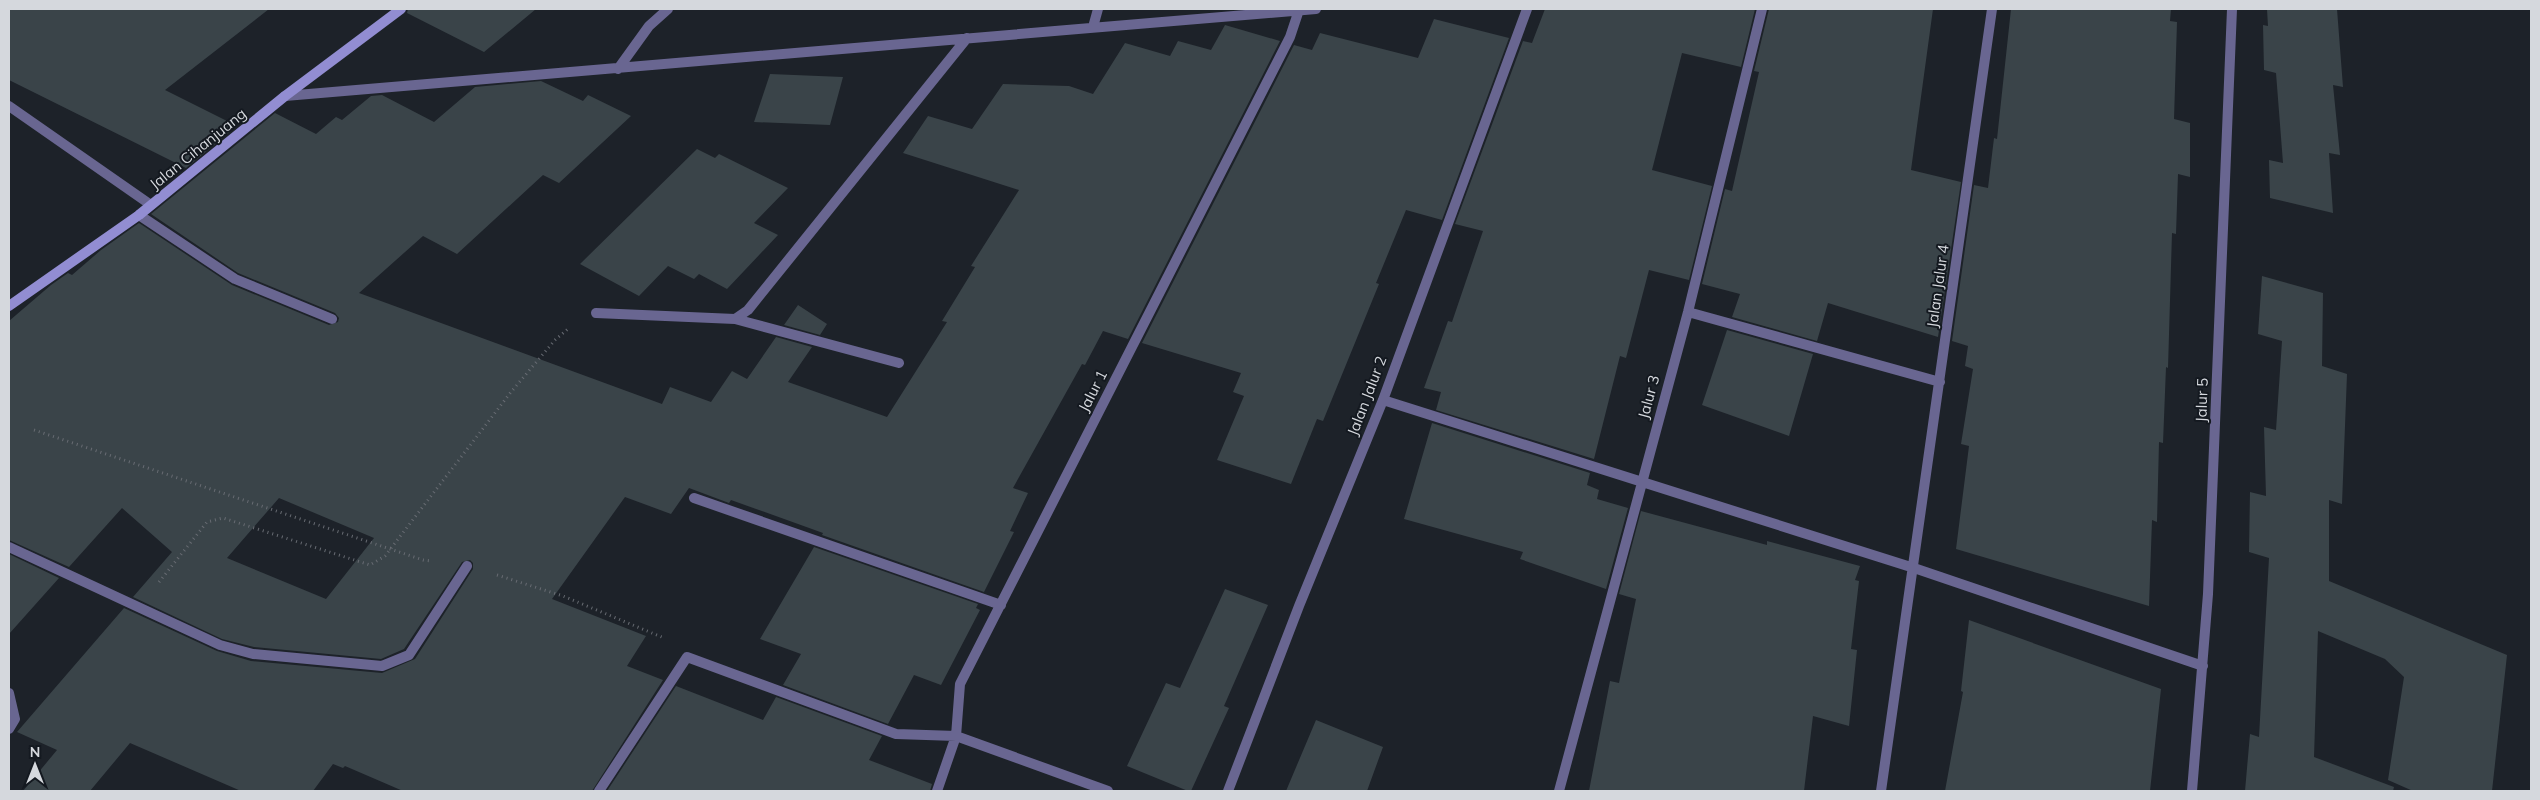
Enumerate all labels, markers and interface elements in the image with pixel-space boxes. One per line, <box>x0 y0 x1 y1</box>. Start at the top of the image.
street label: Jalan Cihanjuang <box>146 104 250 193</box>
street label: Jalan Jalur 4 <box>1922 243 1953 329</box>
street label: Jalan Jalur 2 <box>1343 353 1390 438</box>
street label: Jalur 1 <box>1074 367 1111 415</box>
street label: Jalur 3 <box>1634 373 1663 421</box>
street label: Jalur 5 <box>2191 377 2212 423</box>
north arrow <box>10 740 60 790</box>
text: N <box>30 743 40 761</box>

